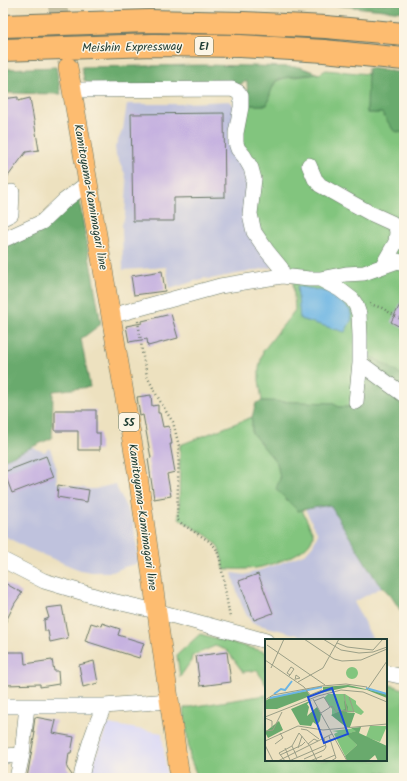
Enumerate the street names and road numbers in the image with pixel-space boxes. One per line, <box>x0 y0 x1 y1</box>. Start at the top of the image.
street label: Meishin Expressway <box>82 37 183 58</box>
road number: E1 <box>195 37 213 55</box>
street label: Kamitoyama-Kamimagari line <box>68 123 113 272</box>
road number: 55 <box>119 413 139 431</box>
street label: Kamitoyama-Kamimagari line <box>123 442 162 592</box>

